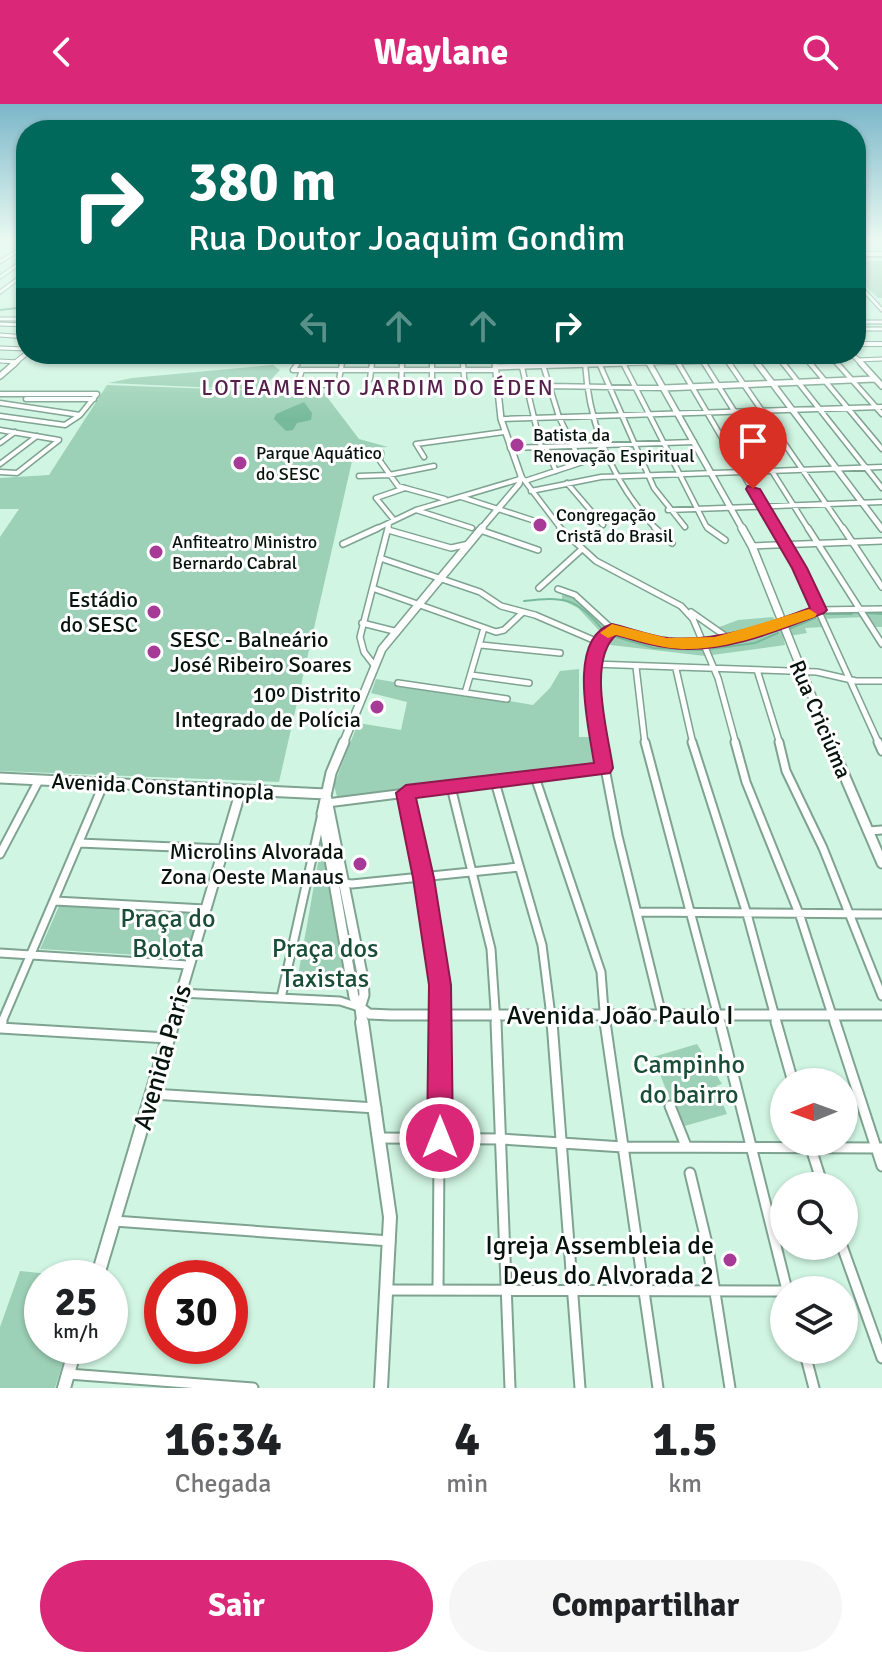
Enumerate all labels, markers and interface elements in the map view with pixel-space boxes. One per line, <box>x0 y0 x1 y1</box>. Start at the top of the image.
icon: back <box>40 30 84 74</box>
text: Waylane <box>374 30 508 75</box>
icon: search <box>798 30 842 74</box>
text: 380 m <box>188 147 336 216</box>
icon: right <box>56 152 160 256</box>
text: Rua Doutor Joaquim Gondim <box>188 216 625 261</box>
icon: left <box>293 304 337 348</box>
icon: ahead <box>377 304 421 348</box>
icon: ahead <box>461 304 505 348</box>
icon: right <box>545 304 589 348</box>
district label: LOTEAMENTO JARDIM DO ÉDEN <box>201 374 555 401</box>
pin <box>719 407 787 489</box>
icon: arrive <box>731 419 775 463</box>
place label: Batista da Renovação Espiritual <box>533 424 694 467</box>
marker: Batista da Renovação Espiritual <box>508 436 526 454</box>
place label: Parque Aquático do SESC <box>256 442 382 485</box>
marker: Parque Aquático do SESC <box>231 454 249 472</box>
place label: Congregação Cristã do Brasil <box>556 504 673 547</box>
marker: Congregação Cristã do Brasil <box>531 516 549 534</box>
place label: Anfiteatro Ministro Bernardo Cabral <box>172 531 317 574</box>
marker: Anfiteatro Ministro Bernardo Cabral <box>147 543 165 561</box>
place label: Estádio do SESC <box>60 586 138 638</box>
marker: Estádio do SESC <box>145 603 163 621</box>
place label: SESC - Balneário José Ribeiro Soares <box>170 626 352 678</box>
marker: SESC - Balneário José Ribeiro Soares <box>145 643 163 661</box>
street label: Rua Criciúma <box>784 656 858 782</box>
place label: 10º Distrito Integrado de Polícia <box>175 681 361 733</box>
marker: 10º Distrito Integrado de Polícia <box>368 698 386 716</box>
street label: Avenida Constantinopla <box>51 767 275 806</box>
place label: Microlins Alvorada Zona Oeste Manaus <box>161 838 344 890</box>
marker: Microlins Alvorada Zona Oeste Manaus <box>351 855 369 873</box>
park label: Praça do Bolota <box>120 903 216 965</box>
park label: Praça dos Taxistas <box>272 933 378 995</box>
street label: Avenida Paris <box>127 981 199 1134</box>
street label: Avenida João Paulo I <box>506 1000 734 1032</box>
park label: Campinho do bairro <box>633 1049 745 1111</box>
north arrow <box>770 1068 858 1156</box>
map controls <box>770 1068 858 1364</box>
position arrow <box>398 1096 482 1180</box>
button: search <box>770 1172 858 1260</box>
place label: Igreja Assembleia de Deus do Alvorada 2 <box>485 1230 714 1292</box>
marker: Igreja Assembleia de Deus do Alvorada 2 <box>721 1251 739 1269</box>
speed limit sign: 30 <box>144 1260 248 1364</box>
button: layers <box>770 1276 858 1364</box>
text: 25 <box>54 1277 98 1327</box>
text: km/h <box>53 1319 99 1344</box>
text: 16:34 <box>164 1410 282 1469</box>
text: 4 <box>454 1410 480 1469</box>
text: 1.5 <box>652 1410 718 1469</box>
text: Chegada <box>175 1468 271 1500</box>
text: min <box>446 1468 488 1500</box>
text: km <box>668 1468 702 1500</box>
button: Sair <box>40 1560 433 1652</box>
button: Compartilhar <box>449 1560 842 1652</box>

